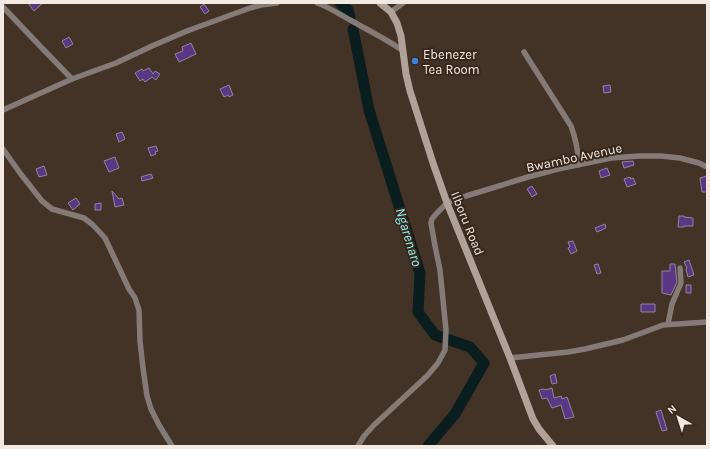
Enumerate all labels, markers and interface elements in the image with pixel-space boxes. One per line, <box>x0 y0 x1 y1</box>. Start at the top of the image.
place label: Ebenezer Tea Room <box>423 47 480 77</box>
marker: Ebenezer Tea Room <box>410 56 420 66</box>
street label: Bwambo Avenue <box>525 140 624 175</box>
street label: Ilboru Road <box>448 189 487 257</box>
water label: Ngarenaro <box>392 206 426 269</box>
north arrow <box>658 397 698 437</box>
text: N <box>665 402 679 417</box>

